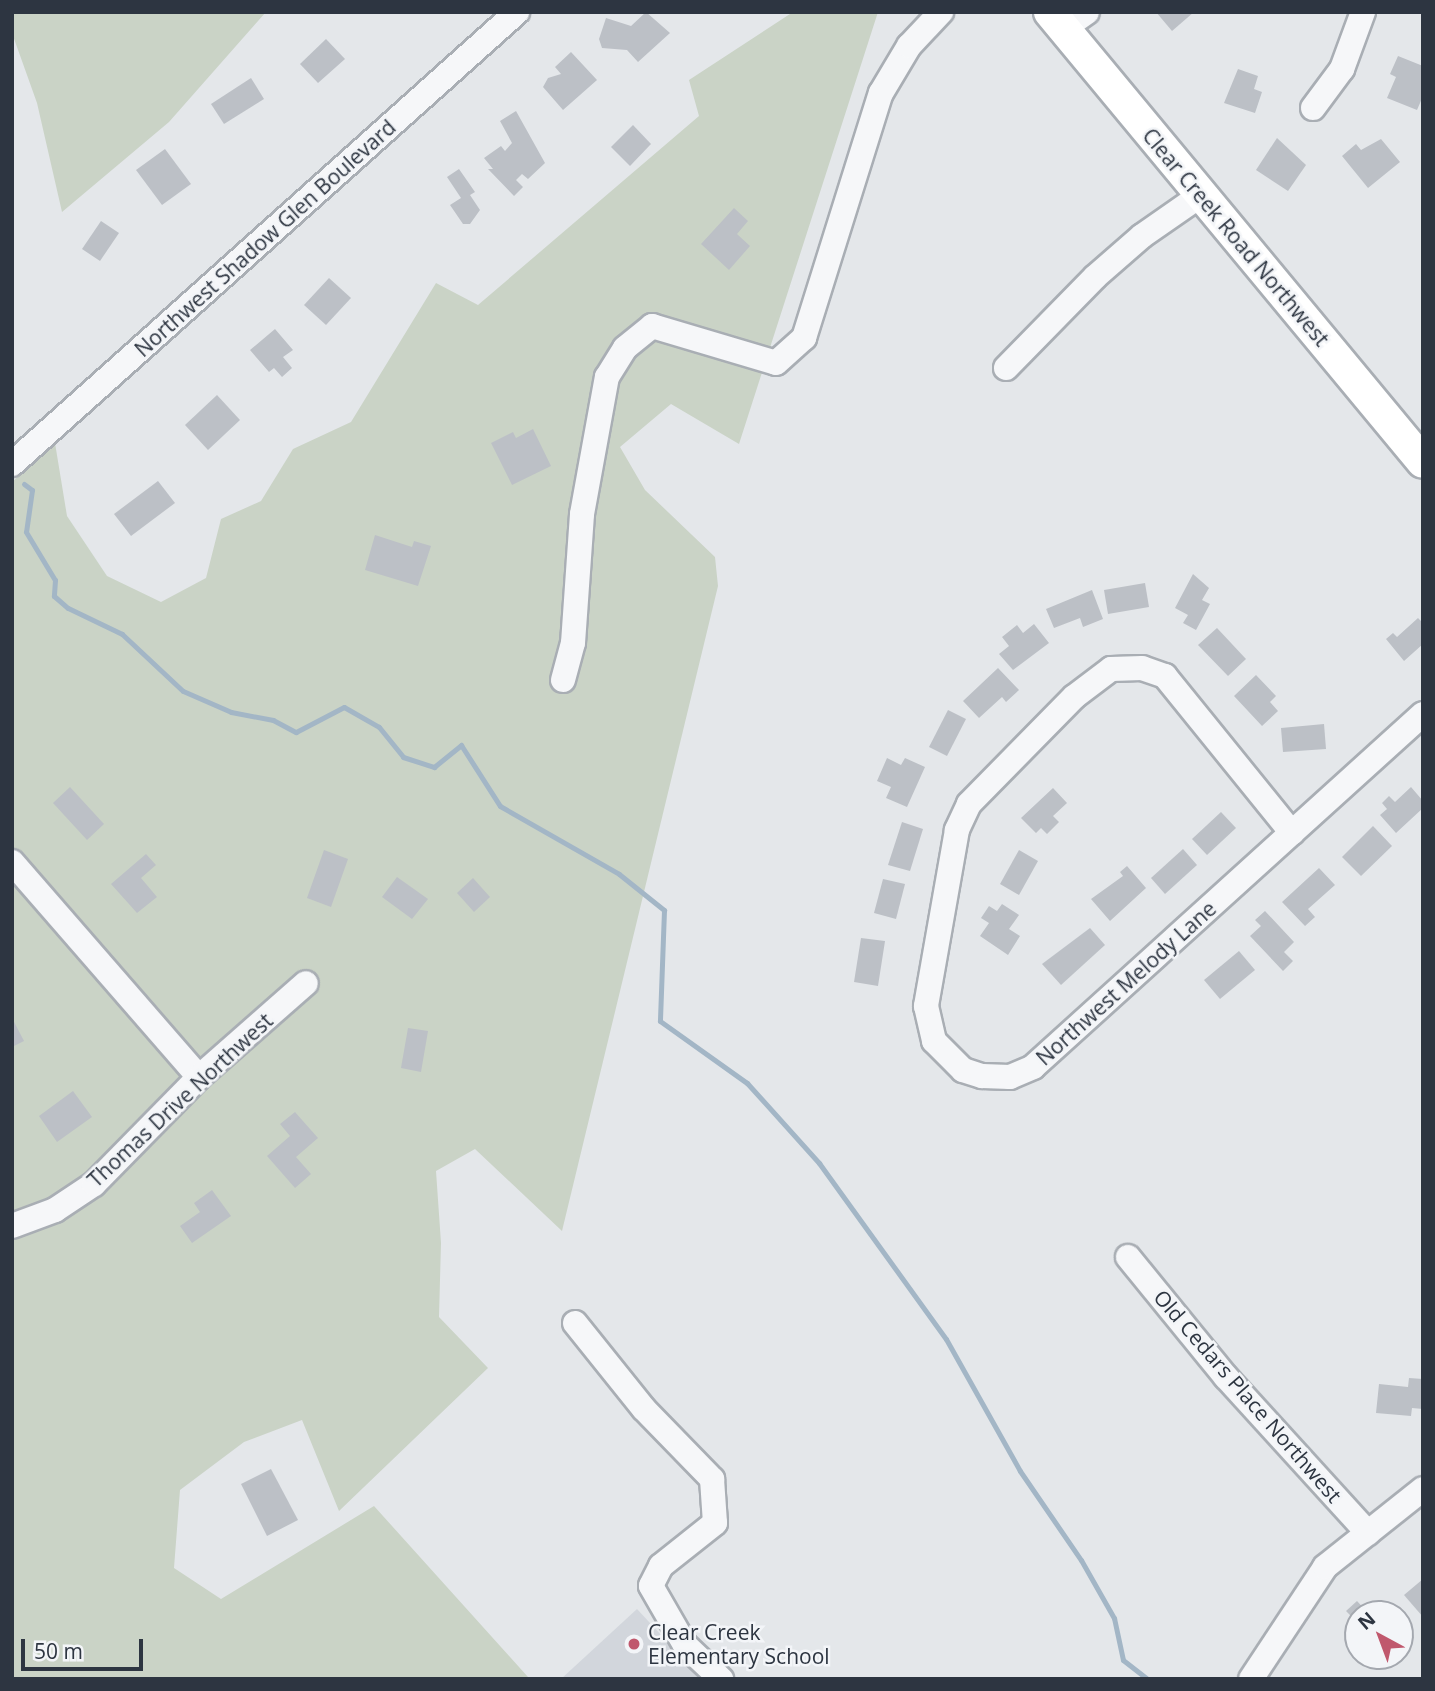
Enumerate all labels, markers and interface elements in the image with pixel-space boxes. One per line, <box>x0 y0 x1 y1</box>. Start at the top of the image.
street label: Northwest Shadow Glen Boulevard <box>129 114 401 362</box>
street label: Clear Creek Road Northwest <box>1138 123 1334 351</box>
street label: Northwest Melody Lane <box>1031 896 1221 1070</box>
street label: Thomas Drive Northwest <box>82 1008 278 1192</box>
street label: Old Cedars Place Northwest <box>1149 1285 1347 1507</box>
north arrow <box>1344 1600 1414 1670</box>
text: N <box>1352 1606 1381 1636</box>
place label: Clear Creek Elementary School <box>648 1619 830 1669</box>
scale bar <box>24 1624 147 1668</box>
marker: Clear Creek Elementary School <box>626 1636 642 1652</box>
text: 50 m <box>34 1637 83 1665</box>

